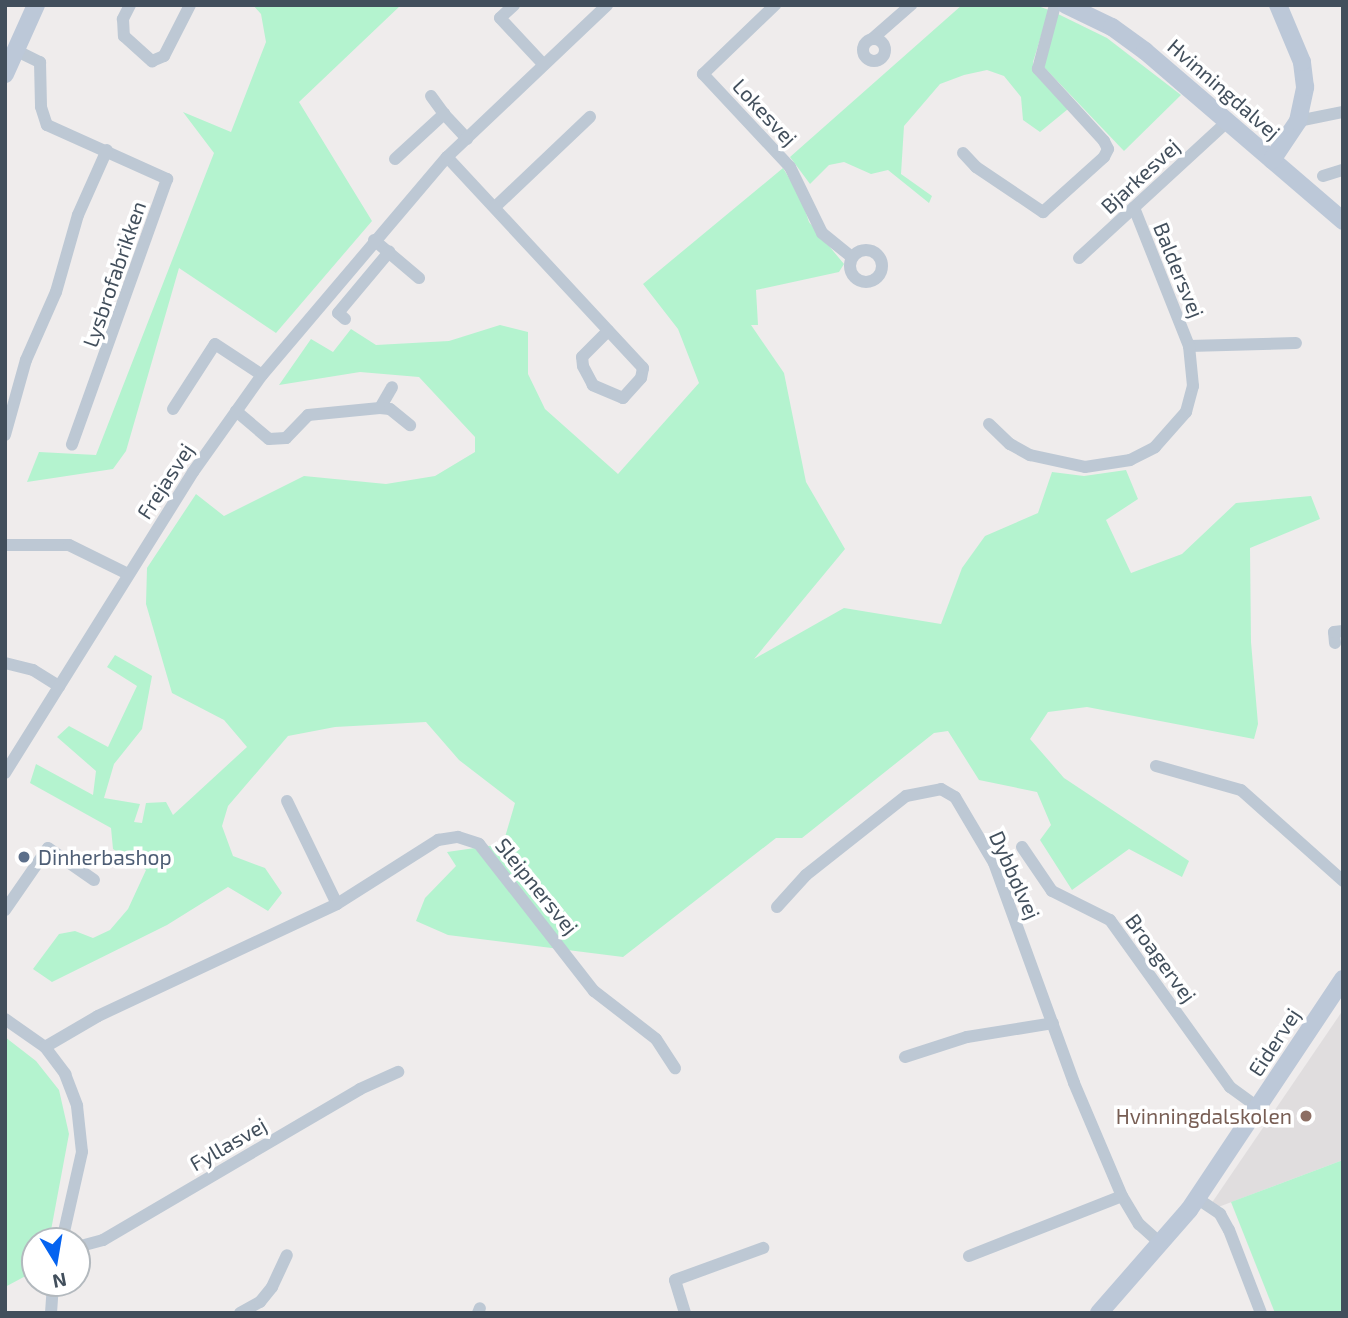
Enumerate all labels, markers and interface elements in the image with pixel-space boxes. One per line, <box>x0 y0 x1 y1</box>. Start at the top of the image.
street label: Hvinningdalvej <box>1163 33 1285 145</box>
street label: Lokesvej <box>728 73 802 151</box>
street label: Bjarkesvej <box>1096 133 1184 219</box>
street label: Lysbrofabrikken <box>77 198 151 350</box>
street label: Baldersvej <box>1148 219 1210 321</box>
street label: Frejasvej <box>131 438 199 524</box>
street label: Dybbølvej <box>984 827 1046 923</box>
street label: Sleipnersvej <box>490 833 584 939</box>
place label: Dinherbashop <box>38 844 172 870</box>
marker: Dinherbashop <box>16 849 32 865</box>
street label: Broagervej <box>1120 909 1202 1007</box>
street label: Eidervej <box>1243 1003 1305 1081</box>
place label: Hvinningdalskolen <box>1116 1103 1292 1129</box>
marker: Hvinningdalskolen <box>1298 1108 1314 1124</box>
street label: Fyllasvej <box>185 1112 271 1176</box>
north arrow <box>21 1227 91 1297</box>
text: N <box>51 1269 69 1294</box>

